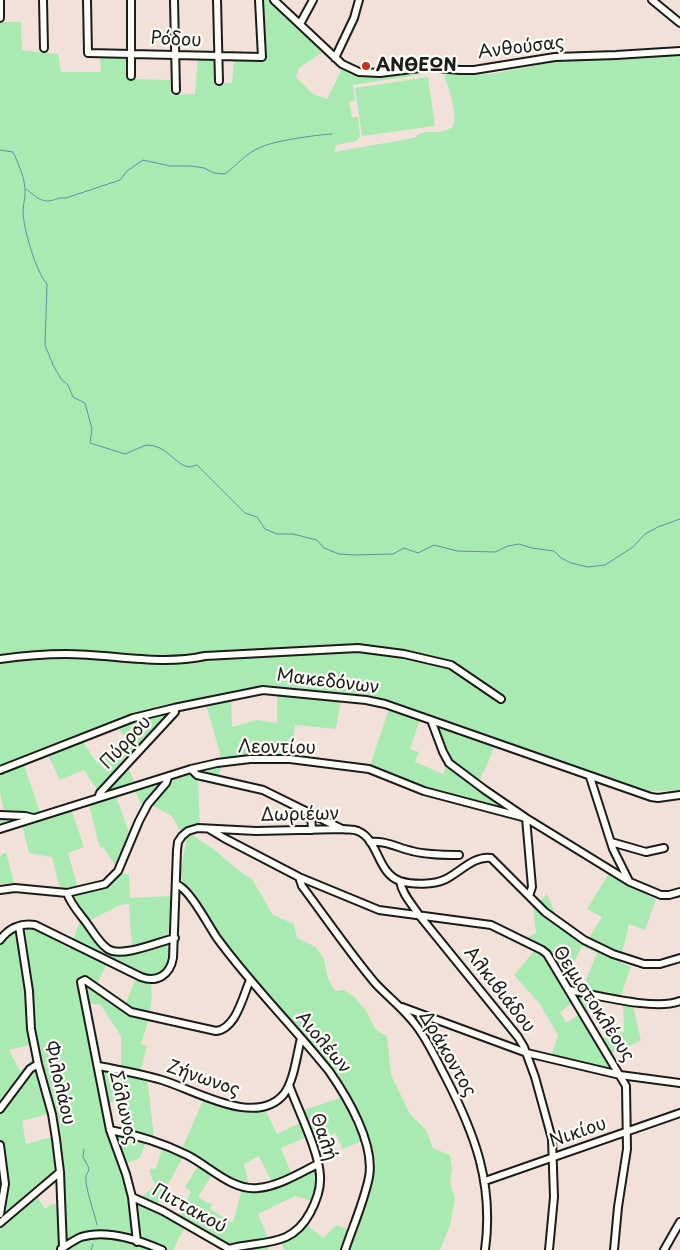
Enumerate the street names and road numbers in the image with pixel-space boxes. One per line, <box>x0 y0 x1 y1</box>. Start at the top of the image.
street label: Ρόδου <box>150 28 202 52</box>
street label: Ανθούσας <box>477 32 565 64</box>
street label: Μακεδόνων <box>275 665 381 699</box>
street label: Πύρρου <box>96 712 156 774</box>
street label: Λεοντίου <box>238 737 316 759</box>
street label: Δωριέων <box>260 804 340 826</box>
street label: Θεμιστοκλέους <box>548 942 638 1066</box>
street label: Αλκιβιάδου <box>459 943 539 1037</box>
street label: Αιολέων <box>291 1007 355 1079</box>
street label: Δράκοντος <box>414 1007 480 1101</box>
street label: Φιλολάου <box>39 1039 79 1127</box>
street label: Ζήνωνος <box>164 1056 242 1102</box>
street label: Σόλωνος <box>104 1069 142 1147</box>
street label: Θαλή <box>305 1110 341 1164</box>
street label: Νικίου <box>547 1113 609 1153</box>
street label: Πιττακού <box>148 1180 230 1238</box>

